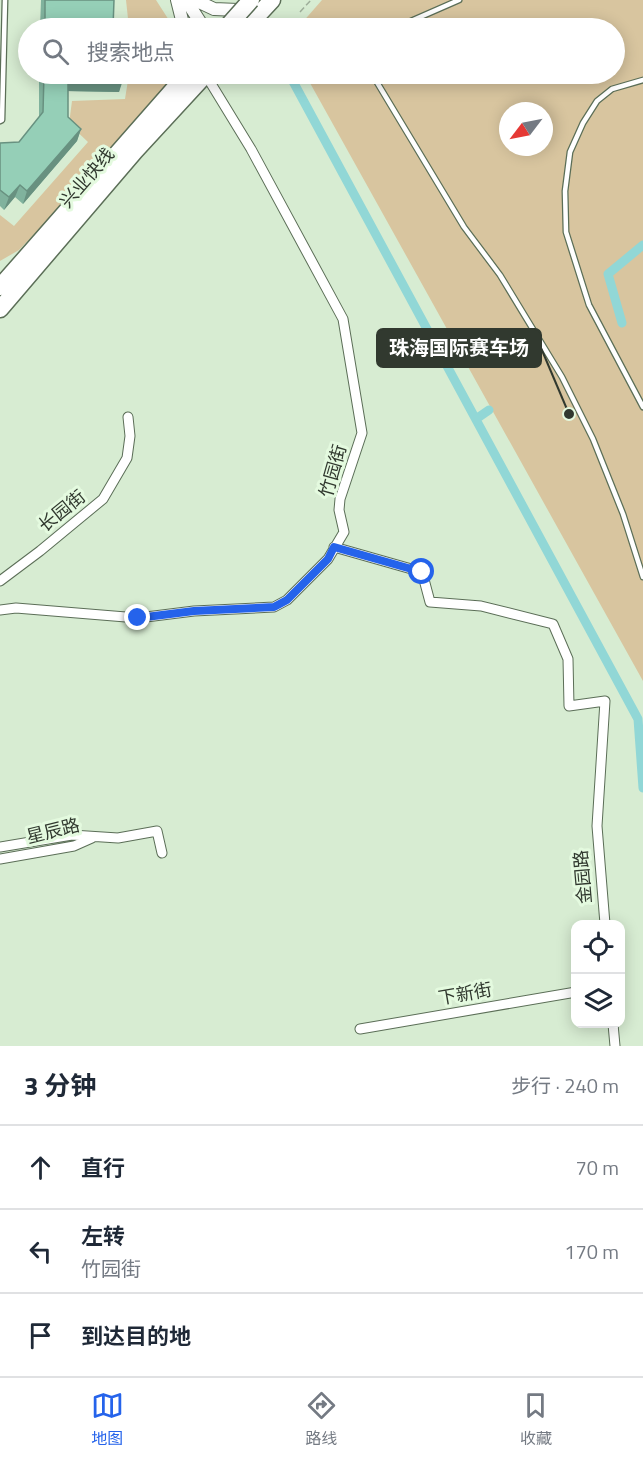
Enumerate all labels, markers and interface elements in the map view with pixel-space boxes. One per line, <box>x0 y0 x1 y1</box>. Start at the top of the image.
search box <box>18 18 625 84</box>
icon: search <box>39 35 72 68</box>
text: 搜索地点 <box>87 35 175 69</box>
north arrow <box>499 102 553 156</box>
street label: 兴业快线 <box>53 142 120 214</box>
callout: 珠海国际赛车场 <box>377 329 541 367</box>
text: 珠海国际赛车场 <box>389 332 529 363</box>
street label: 竹园街 <box>312 441 353 501</box>
street label: 长园街 <box>32 483 91 538</box>
route start <box>408 558 434 584</box>
route end <box>124 604 150 630</box>
street label: 星辰路 <box>23 811 82 850</box>
street label: 金园路 <box>567 849 598 905</box>
map controls <box>571 920 625 1028</box>
button: locate <box>571 920 625 974</box>
button: layers <box>571 974 625 1028</box>
street label: 下新街 <box>436 976 494 1011</box>
text: 3 分钟 <box>24 1066 96 1105</box>
text: 步行 · 240 m <box>511 1070 619 1101</box>
icon: ahead <box>24 1151 57 1184</box>
text: 直行 <box>81 1151 125 1185</box>
text: 70 m <box>575 1152 619 1183</box>
text: 左转 <box>81 1219 125 1253</box>
icon: left <box>24 1235 57 1268</box>
text: 170 m <box>564 1236 619 1267</box>
text: 竹园街 <box>81 1253 141 1284</box>
icon: arrive <box>24 1319 57 1352</box>
text: 到达目的地 <box>81 1319 191 1353</box>
tab: 地图 <box>91 1389 124 1450</box>
tab: 路线 <box>305 1389 338 1450</box>
tab: 收藏 <box>519 1389 552 1450</box>

